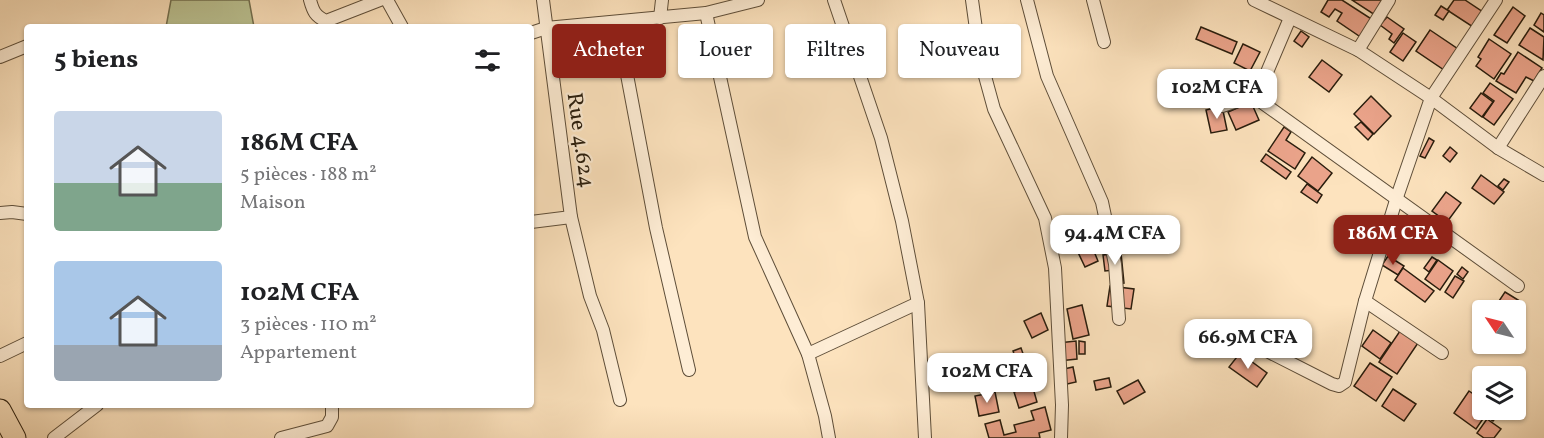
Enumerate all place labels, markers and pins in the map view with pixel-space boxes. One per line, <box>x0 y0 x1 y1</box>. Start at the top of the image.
pin: 102M CFA <box>1155 69 1279 120</box>
pin: 94.4M CFA <box>1046 215 1184 266</box>
pin: 186M CFA <box>1331 215 1455 266</box>
pin: 66.9M CFA <box>1179 319 1317 370</box>
pin: 102M CFA <box>925 353 1049 404</box>

